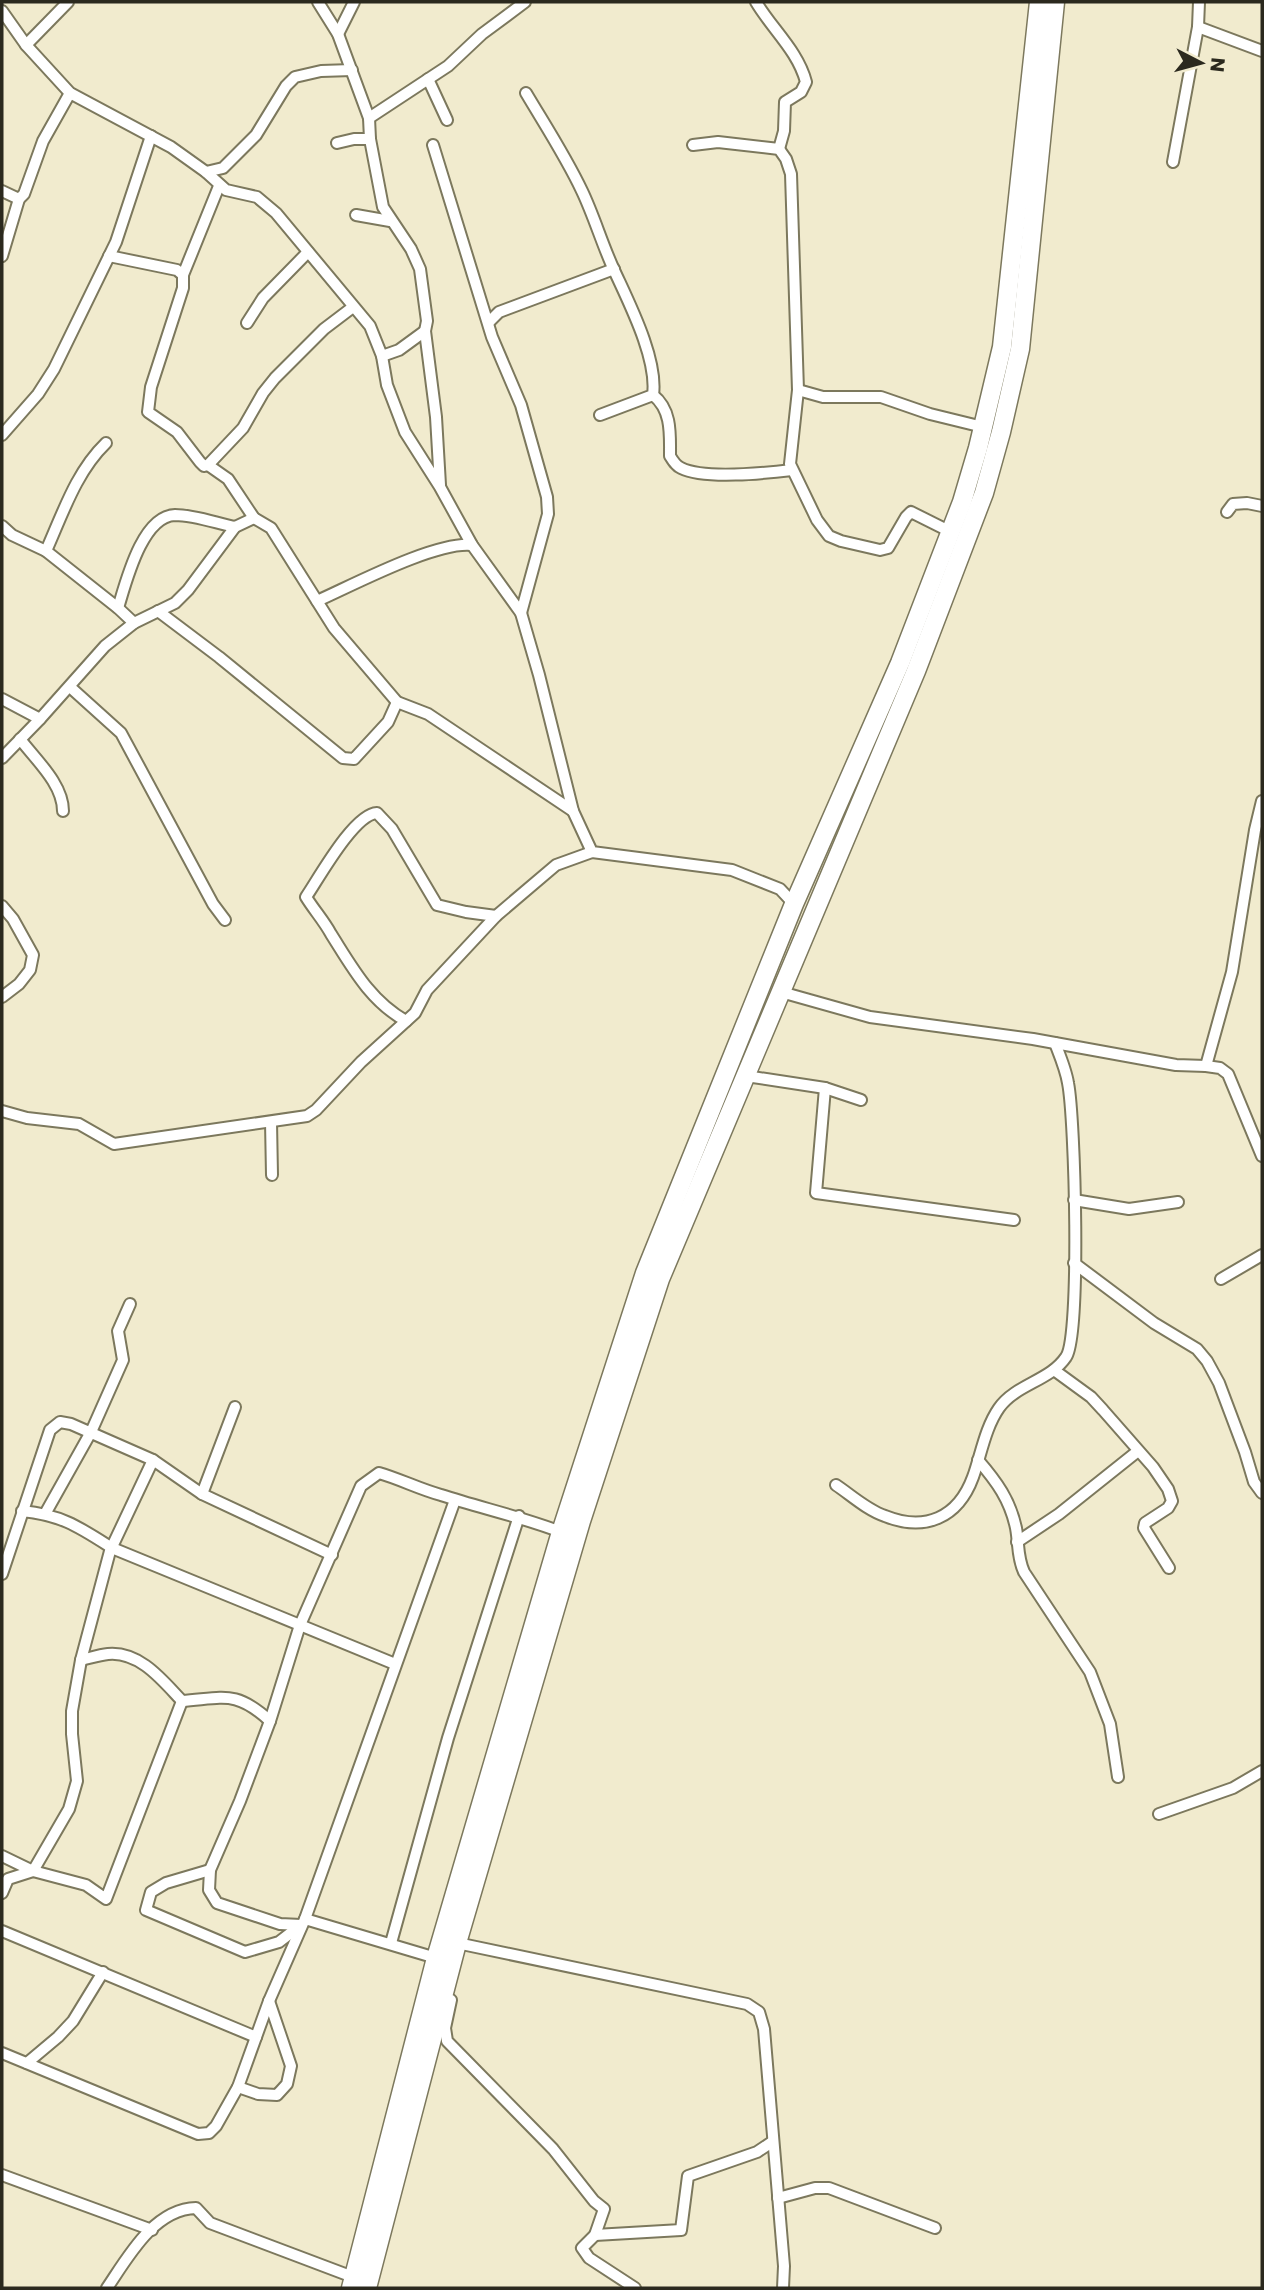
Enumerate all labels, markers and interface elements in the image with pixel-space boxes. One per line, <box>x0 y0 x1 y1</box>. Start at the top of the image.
north arrow <box>1166 28 1236 98</box>
text: N <box>1203 56 1232 73</box>

